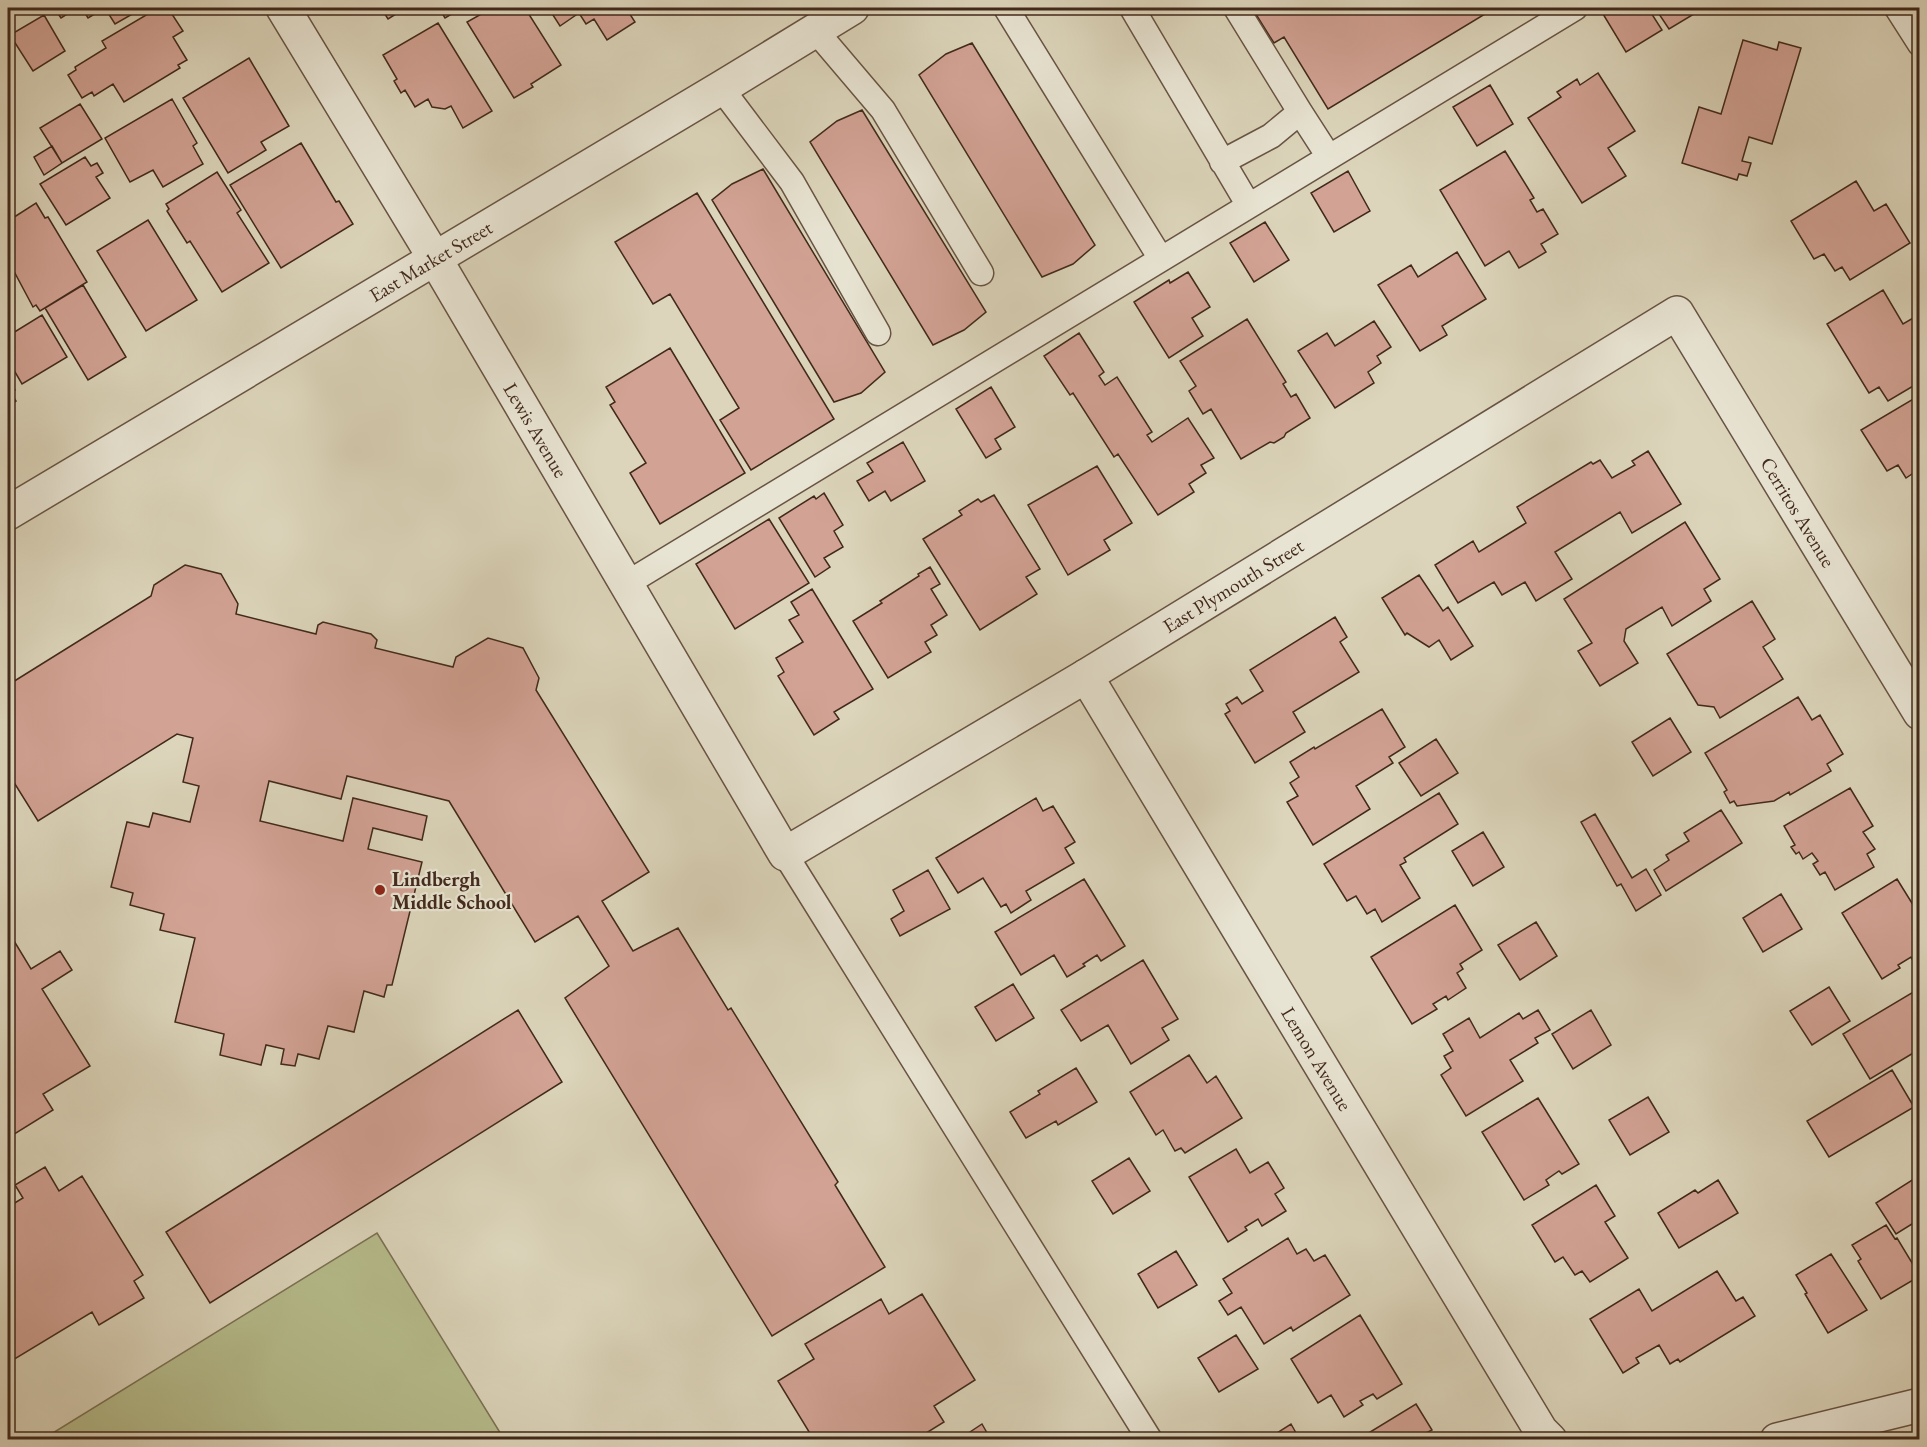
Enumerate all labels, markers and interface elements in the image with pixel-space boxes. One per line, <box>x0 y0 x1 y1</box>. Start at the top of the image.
street label: East Market Street <box>364 214 498 308</box>
street label: Lewis Avenue <box>498 378 574 483</box>
street label: Cerritos Avenue <box>1755 452 1841 572</box>
street label: East Plymouth Street <box>1158 532 1309 639</box>
place label: Lindbergh Middle School <box>392 866 512 915</box>
marker: Lindbergh Middle School <box>373 883 387 897</box>
street label: Lemon Avenue <box>1275 1002 1358 1116</box>

